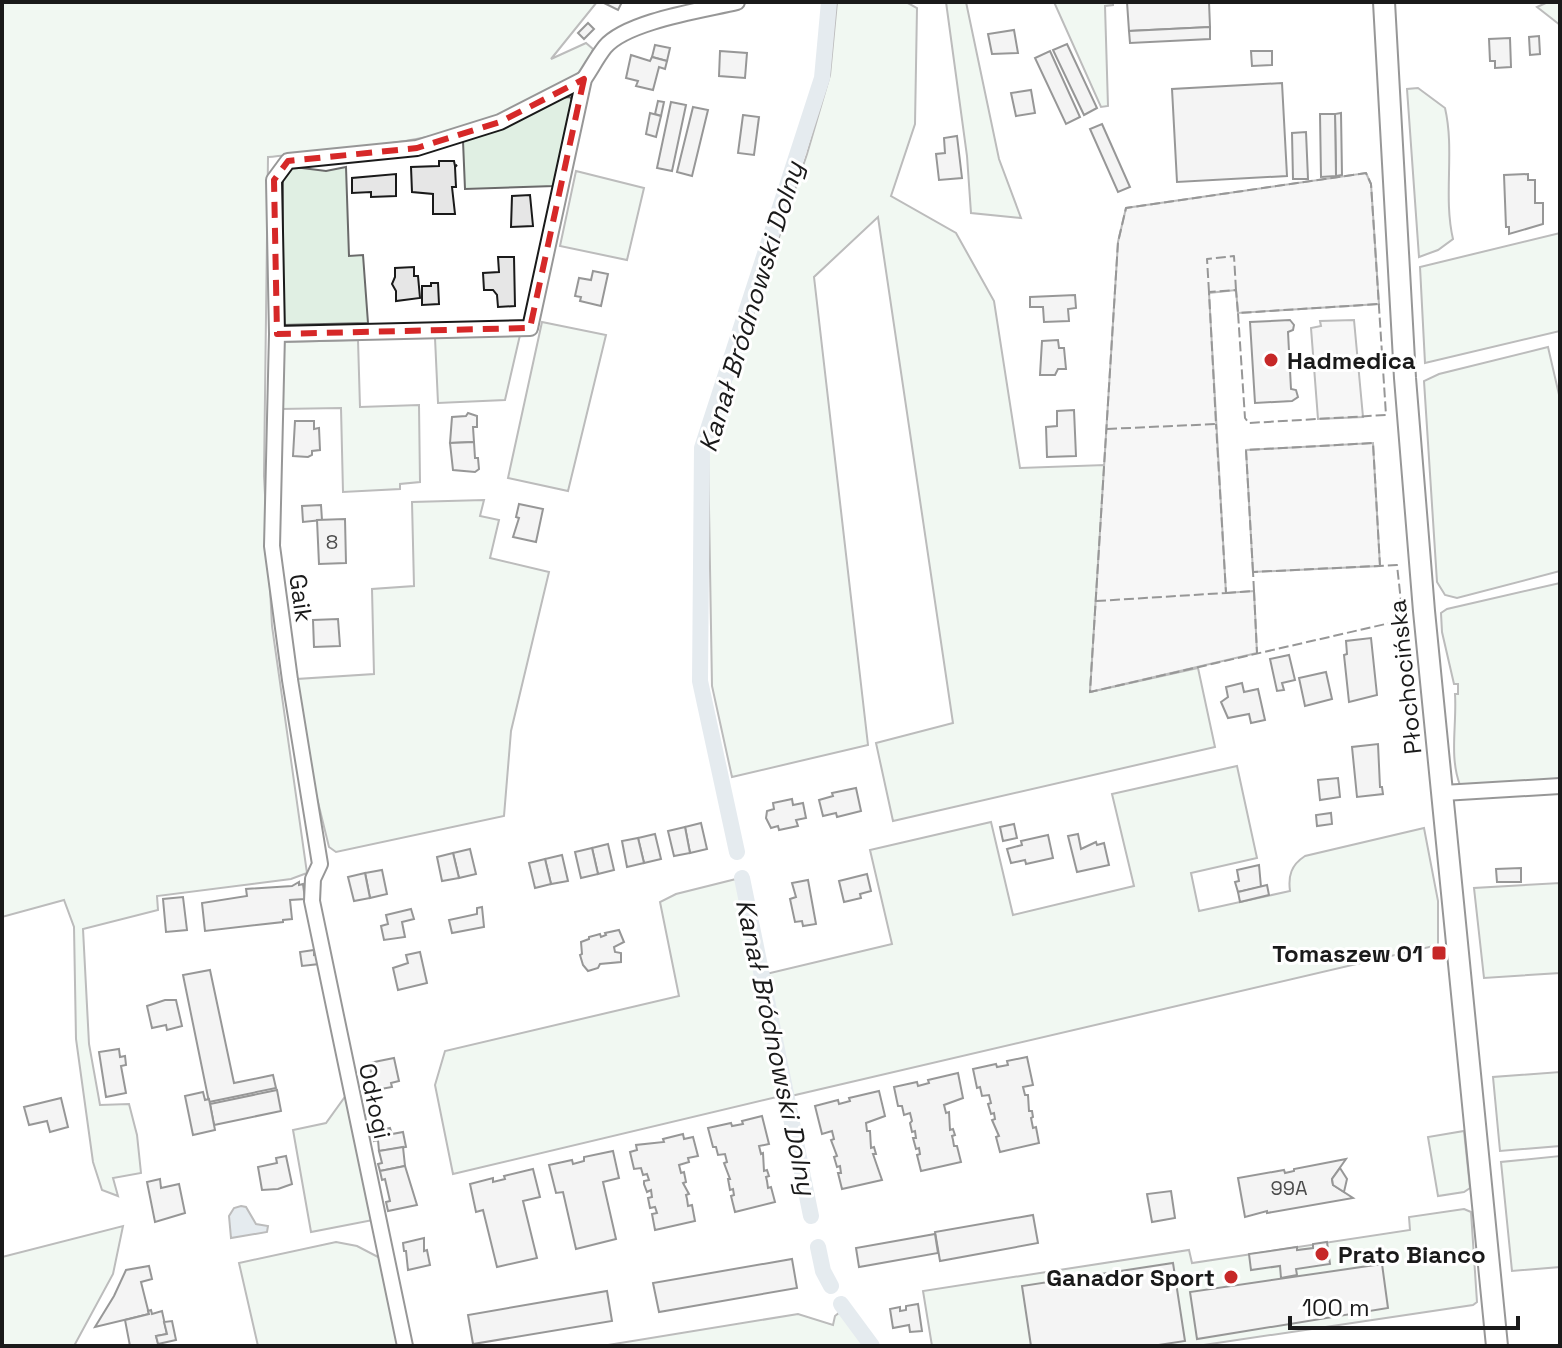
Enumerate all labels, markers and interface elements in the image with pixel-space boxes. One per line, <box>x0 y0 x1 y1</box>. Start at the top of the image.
water label: Kanał Bródnowski Dolny <box>691 157 812 456</box>
place label: Hadmedica <box>1287 345 1416 376</box>
marker: Hadmedica <box>1262 351 1280 369</box>
house number: 8 <box>326 529 338 555</box>
street label: Gaik <box>282 572 320 624</box>
street label: Płochocińska <box>1381 598 1429 756</box>
water label: Kanał Bródnowski Dolny <box>728 896 824 1199</box>
place label: Tomaszew 01 <box>1272 938 1423 969</box>
marker: Tomaszew 01 <box>1430 944 1448 962</box>
street label: Odłogi <box>352 1060 398 1142</box>
house number: 99A <box>1270 1175 1308 1201</box>
place label: Prato Bianco <box>1338 1239 1486 1270</box>
marker: Prato Bianco <box>1313 1245 1331 1263</box>
place label: Ganador Sport <box>1046 1262 1215 1293</box>
marker: Ganador Sport <box>1222 1268 1240 1286</box>
scale bar <box>1290 1280 1518 1330</box>
text: 100 m <box>1302 1292 1370 1323</box>

